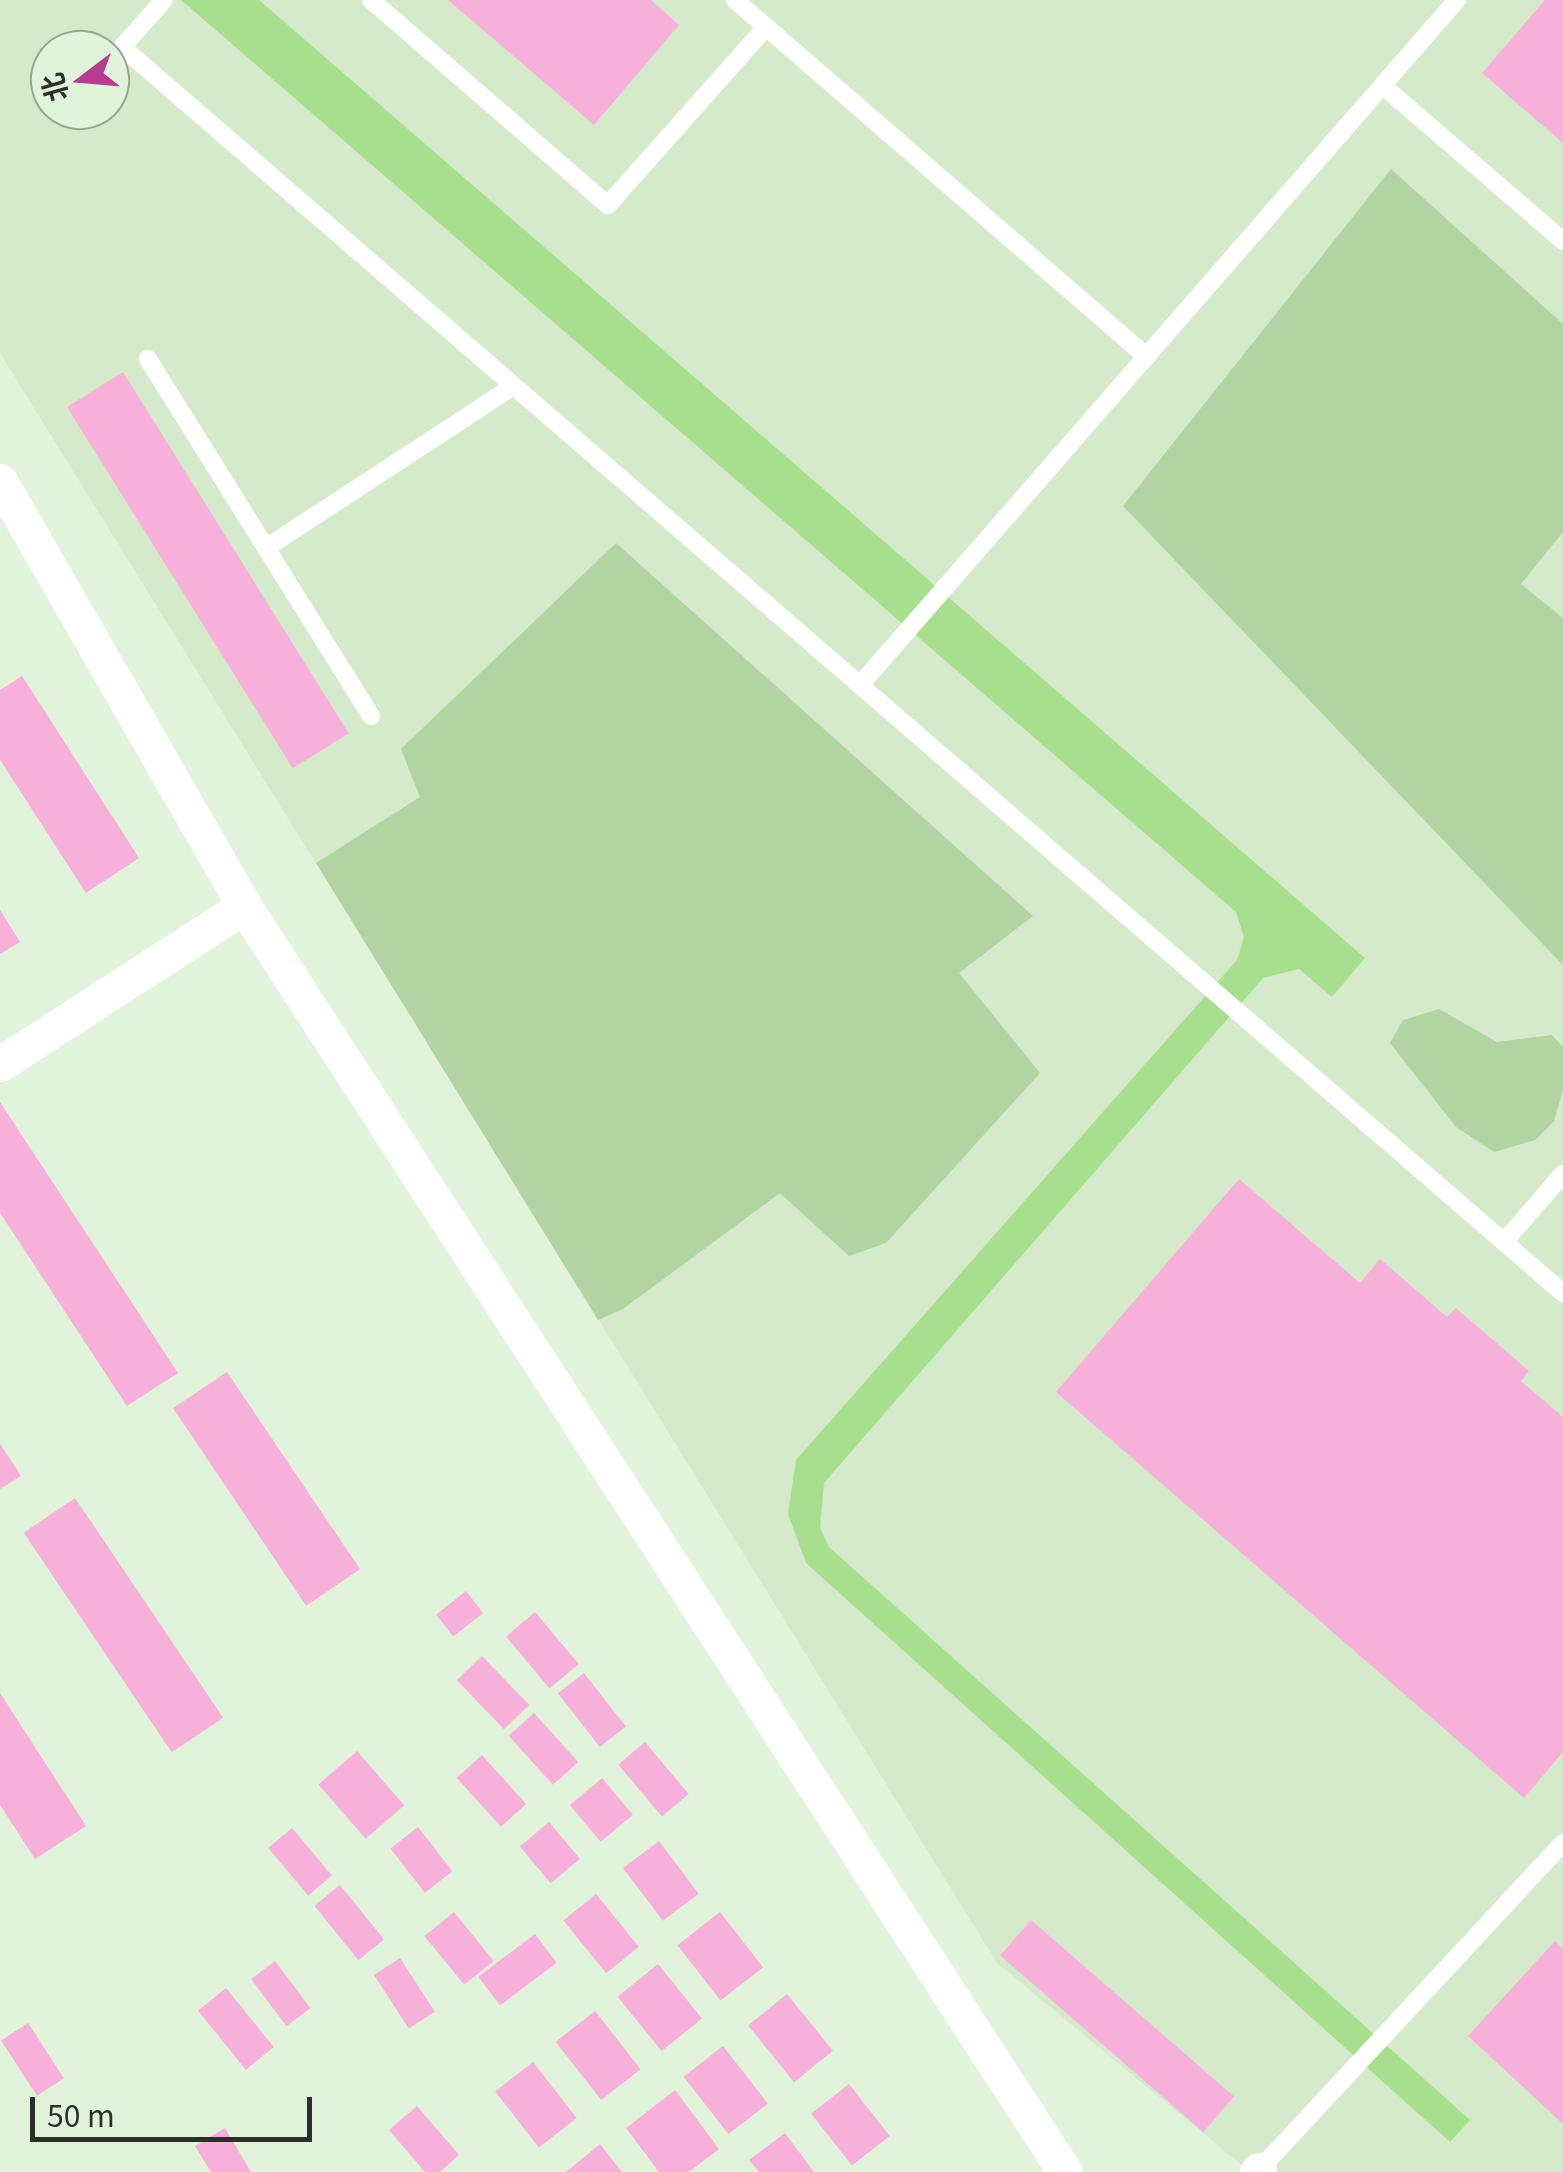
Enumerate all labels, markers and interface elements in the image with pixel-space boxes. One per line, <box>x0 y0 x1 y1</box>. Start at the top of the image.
north arrow <box>30 30 130 130</box>
text: 北 <box>30 69 76 107</box>
scale bar <box>35 2077 318 2139</box>
text: 50 m <box>47 2092 115 2136</box>

